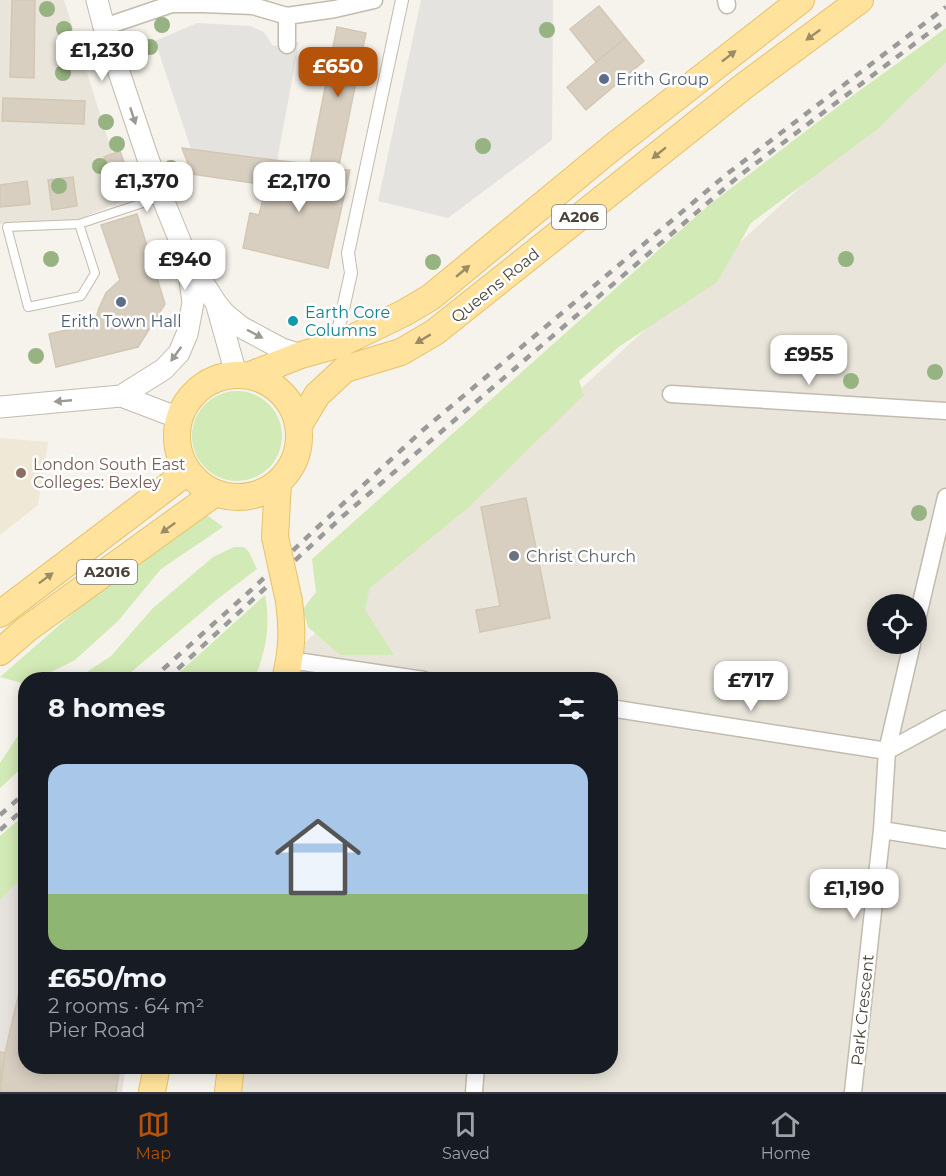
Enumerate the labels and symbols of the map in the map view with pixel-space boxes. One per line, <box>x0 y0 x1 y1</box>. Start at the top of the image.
one-way arrow <box>806 28 821 40</box>
pin: £1,230 <box>53 31 151 82</box>
pin: £650 <box>302 47 374 98</box>
one-way arrow <box>722 50 737 62</box>
place label: Erith Group <box>616 70 709 89</box>
marker: Erith Group <box>597 72 611 86</box>
one-way arrow <box>129 107 139 125</box>
one-way arrow <box>651 147 666 159</box>
pin: £1,370 <box>98 162 196 213</box>
pin: £2,170 <box>250 162 348 213</box>
road number: A206 <box>552 205 606 229</box>
pin: £940 <box>149 240 221 291</box>
street label: Queens Road <box>447 244 543 327</box>
one-way arrow <box>455 264 471 277</box>
marker: Erith Town Hall <box>114 295 128 309</box>
place label: Earth Core Columns <box>305 303 390 340</box>
place label: Erith Town Hall <box>61 312 181 331</box>
marker: Earth Core Columns <box>286 314 300 328</box>
one-way arrow <box>246 329 264 339</box>
one-way arrow <box>415 333 431 344</box>
pin: £955 <box>773 335 845 386</box>
one-way arrow <box>170 346 182 362</box>
one-way arrow <box>53 396 72 406</box>
place label: London South East Colleges: Bexley <box>33 455 186 492</box>
marker: London South East Colleges: Bexley <box>14 466 28 480</box>
one-way arrow <box>160 522 176 534</box>
place label: Christ Church <box>526 547 636 566</box>
marker: Christ Church <box>507 549 521 563</box>
road number: A2016 <box>77 560 137 584</box>
one-way arrow <box>38 572 54 584</box>
pin: £717 <box>715 661 787 712</box>
pin: £1,190 <box>805 869 903 920</box>
street label: Park Crescent <box>847 953 878 1067</box>

